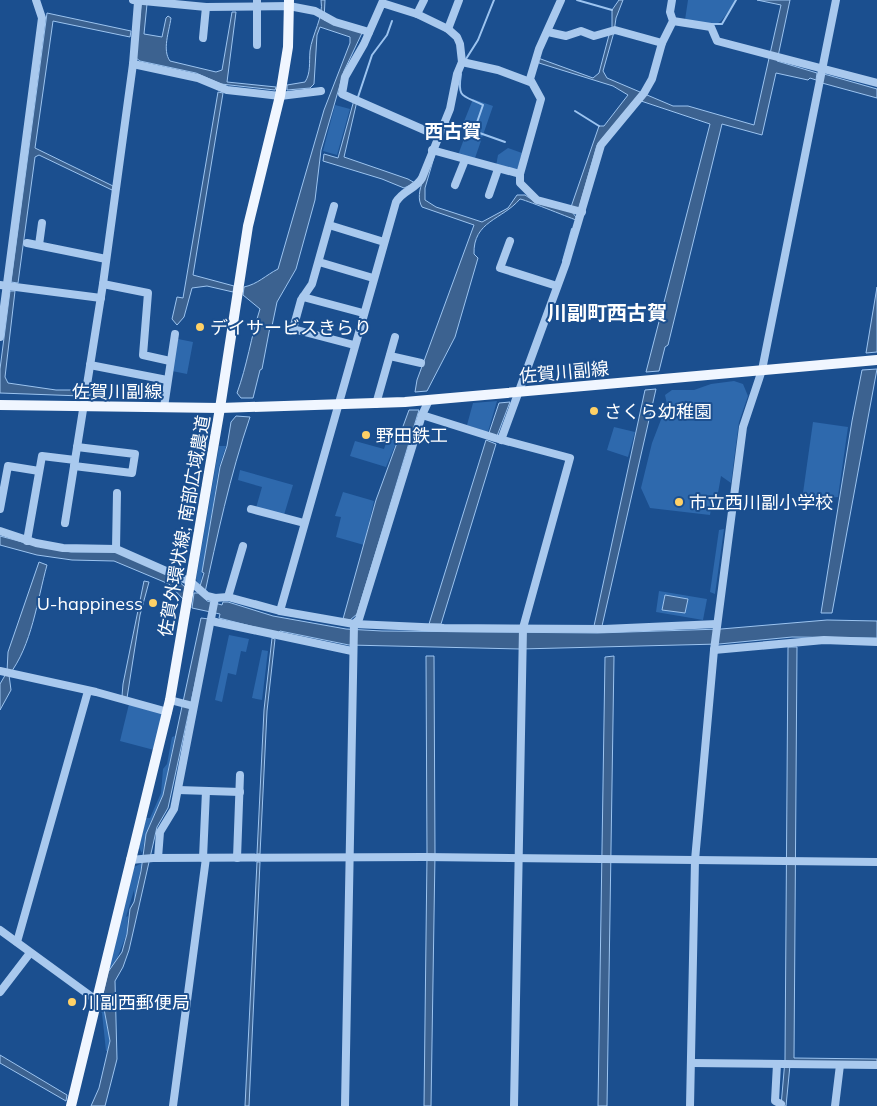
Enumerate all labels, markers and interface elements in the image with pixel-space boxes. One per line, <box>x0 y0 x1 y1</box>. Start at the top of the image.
district label: 西古賀 <box>424 119 482 143</box>
district label: 川副町西古賀 <box>547 300 667 325</box>
place label: デイサービスきらり <box>210 316 372 339</box>
marker: デイサービスきらり <box>194 321 206 333</box>
street label: 佐賀川副線 <box>518 357 610 387</box>
street label: 佐賀川副線 <box>72 380 162 403</box>
place label: さくら幼稚園 <box>604 400 712 423</box>
marker: さくら幼稚園 <box>588 405 600 417</box>
street label: 佐賀外環状線; 南部広域農道 <box>153 413 215 639</box>
place label: 野田鉄工 <box>376 424 448 447</box>
marker: 野田鉄工 <box>360 429 372 441</box>
place label: 市立西川副小学校 <box>689 491 833 514</box>
marker: 市立西川副小学校 <box>673 496 685 508</box>
place label: U-happiness <box>37 592 143 615</box>
marker: U-happiness <box>147 597 159 609</box>
place label: 川副西郵便局 <box>82 991 190 1014</box>
marker: 川副西郵便局 <box>66 996 78 1008</box>

